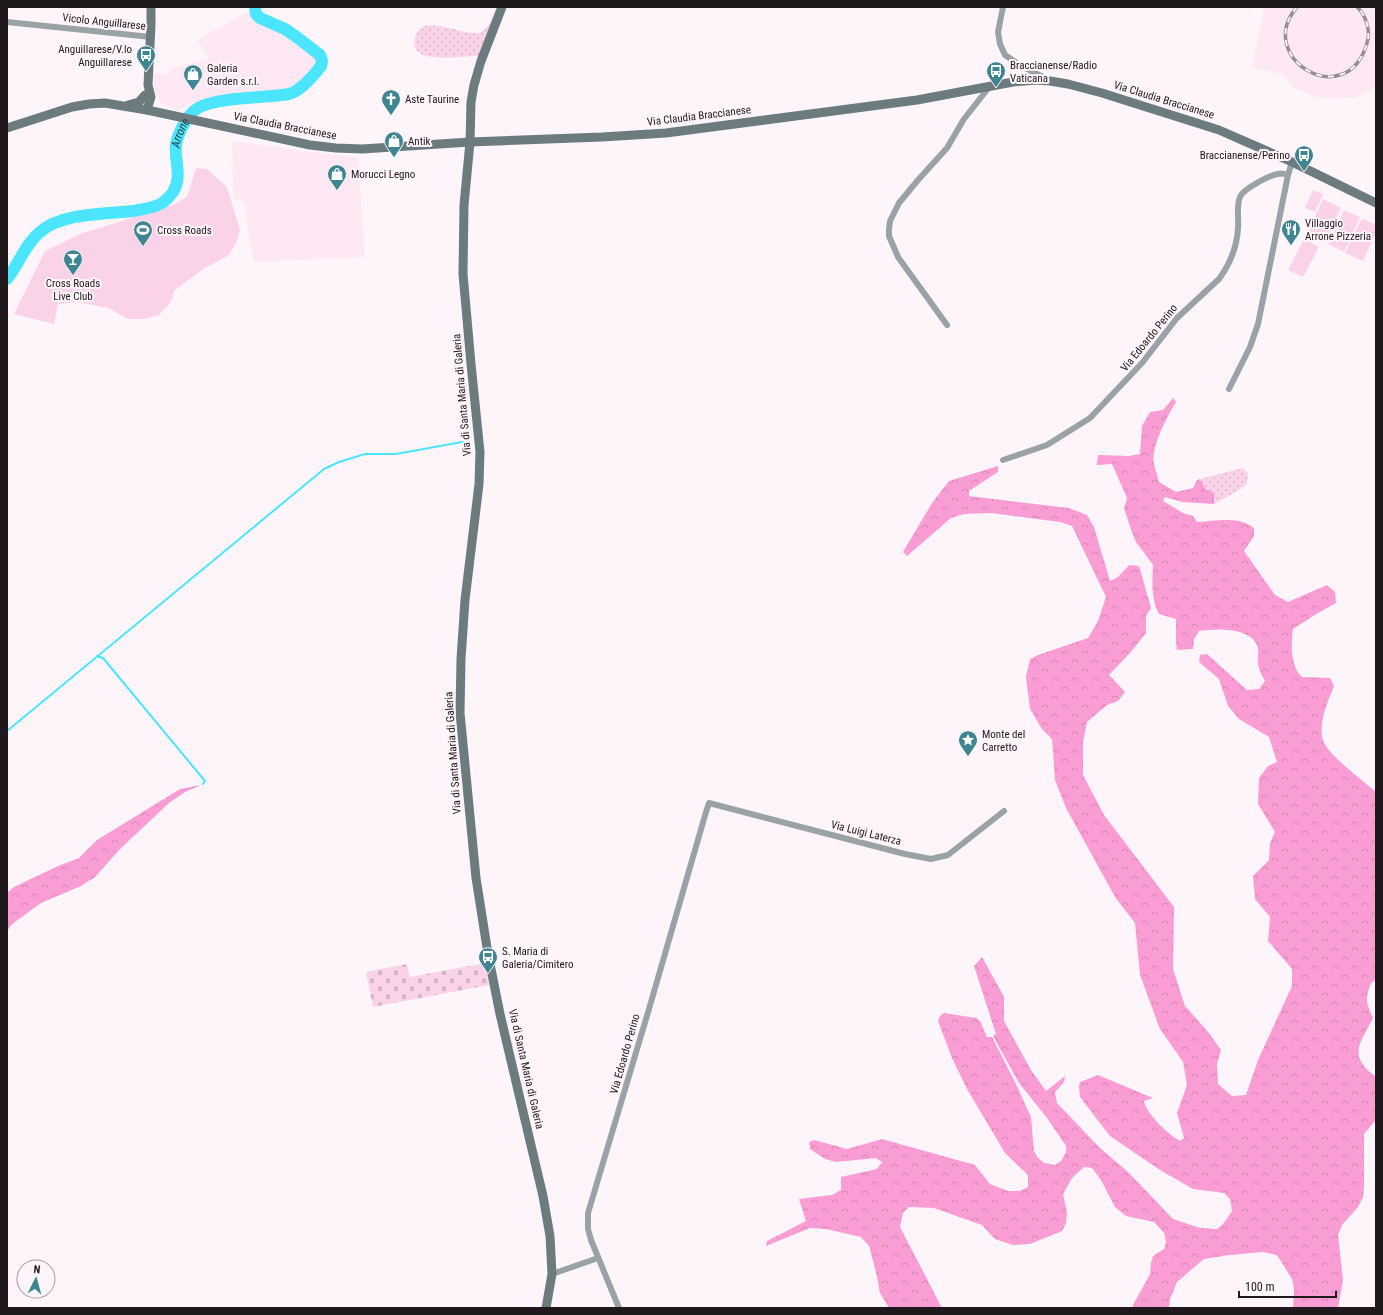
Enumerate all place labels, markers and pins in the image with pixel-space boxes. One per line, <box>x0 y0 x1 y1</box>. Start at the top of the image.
place label: Anguillarese/V.lo Anguillarese <box>58 43 132 69</box>
bus stop icon: Anguillarese/V.lo Anguillarese <box>135 44 157 72</box>
place label: Braccianense/Radio Vaticana <box>1010 59 1098 85</box>
bus stop icon: Braccianense/Radio Vaticana <box>985 60 1007 88</box>
place label: Galeria Garden s.r.l. <box>207 62 260 88</box>
shop icon: Galeria Garden s.r.l. <box>182 63 204 91</box>
church icon: Aste Taurine <box>380 88 402 116</box>
place label: Aste Taurine <box>405 93 459 106</box>
shop icon: Antik <box>383 130 405 158</box>
place label: Antik <box>408 135 430 148</box>
bus stop icon: Braccianense/Perino <box>1293 144 1315 172</box>
place label: Braccianense/Perino <box>1200 149 1290 162</box>
shop icon: Morucci Legno <box>326 163 348 191</box>
place label: Morucci Legno <box>351 168 416 181</box>
place label: Villaggio Arrone Pizzeria <box>1305 217 1371 243</box>
restaurant icon: Villaggio Arrone Pizzeria <box>1280 218 1302 246</box>
sports icon: Cross Roads <box>132 219 154 247</box>
place label: Cross Roads <box>157 224 212 237</box>
bar icon: Cross Roads Live Club <box>62 248 84 276</box>
place label: Cross Roads Live Club <box>46 277 100 303</box>
place label: Monte del Carretto <box>982 728 1025 754</box>
place icon: Monte del Carretto <box>957 729 979 757</box>
place label: S. Maria di Galeria/Cimitero <box>502 945 574 971</box>
bus stop icon: S. Maria di Galeria/Cimitero <box>477 946 499 974</box>

